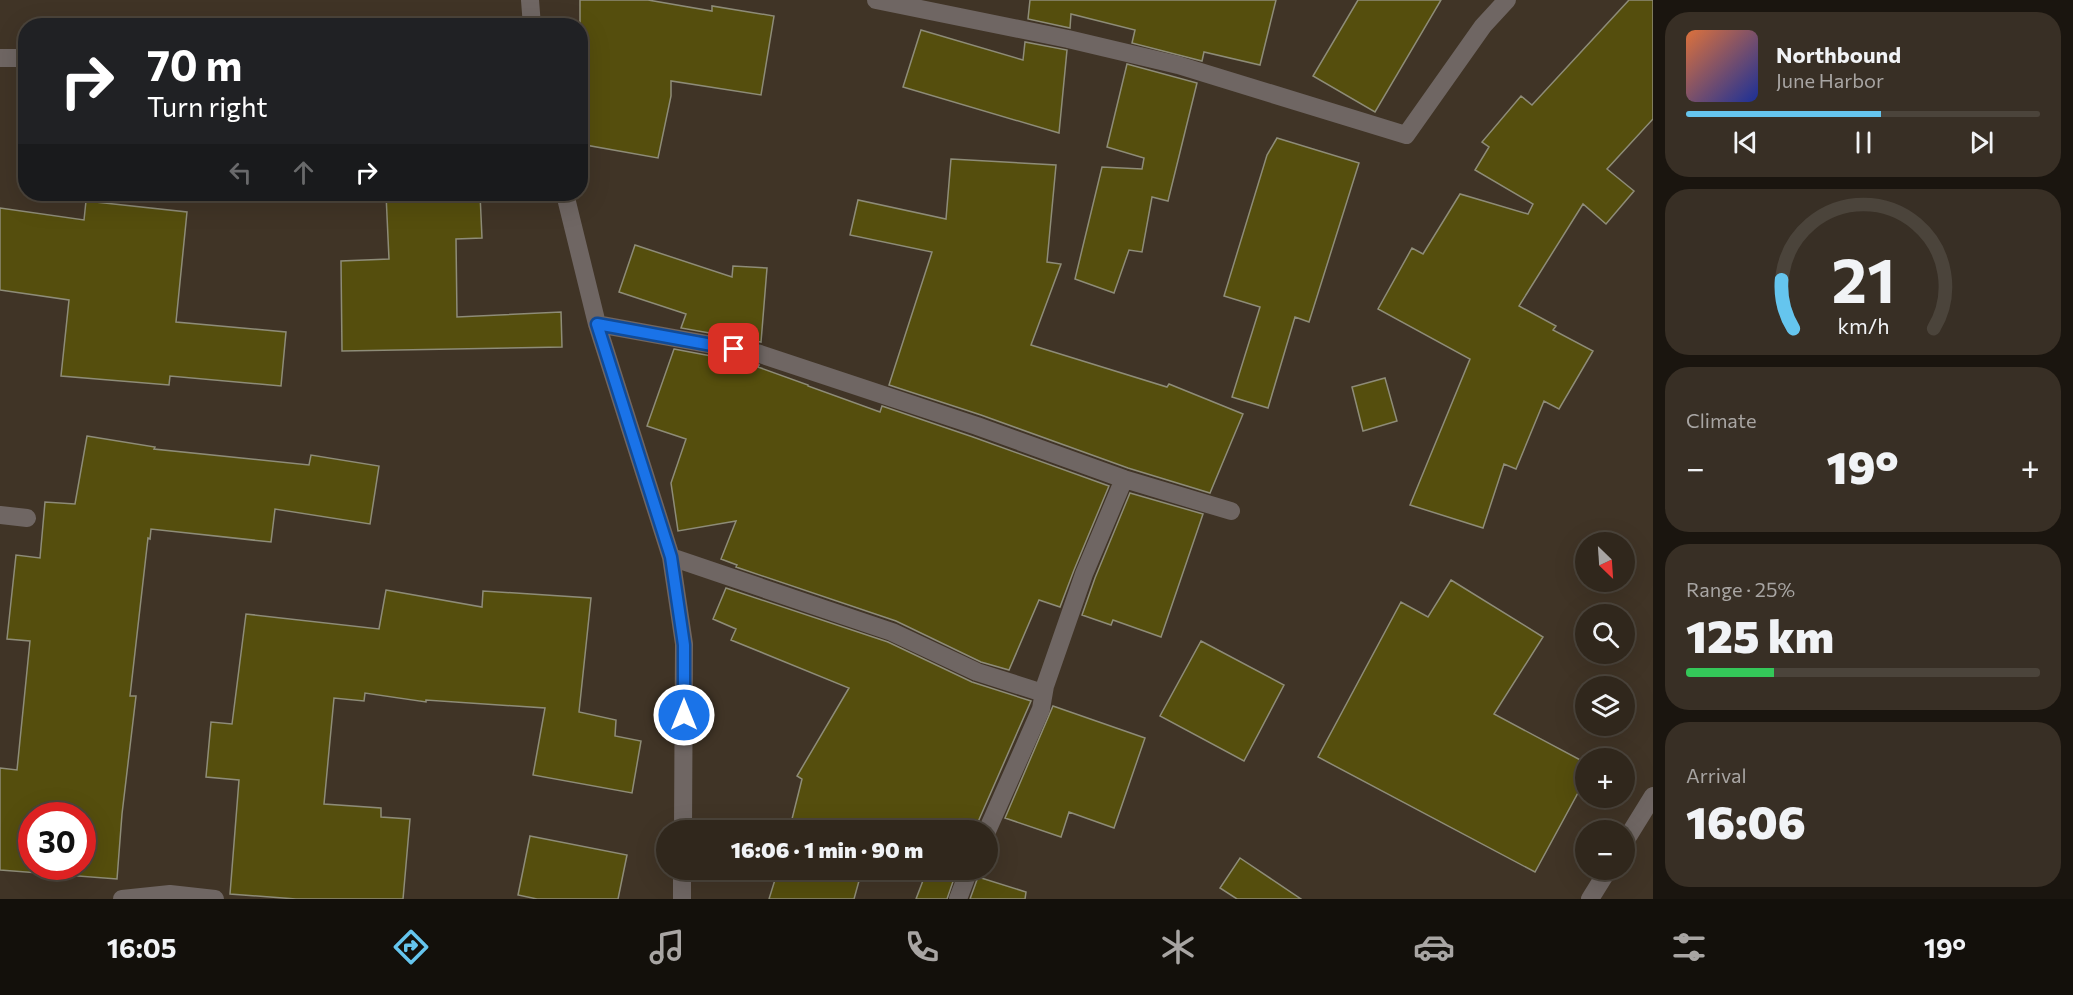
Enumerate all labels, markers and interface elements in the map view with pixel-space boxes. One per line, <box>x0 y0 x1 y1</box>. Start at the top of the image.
text: 70 m <box>147 38 242 90</box>
text: Northbound <box>1776 41 1901 68</box>
icon: right <box>48 42 126 120</box>
text: June Harbor <box>1776 68 1884 92</box>
text: Turn right <box>147 90 267 123</box>
icon: previous <box>1729 126 1762 159</box>
icon: pause <box>1847 126 1880 159</box>
icon: next <box>1965 126 1998 159</box>
icon: left <box>224 156 257 189</box>
icon: ahead <box>287 156 320 189</box>
icon: right <box>350 156 383 189</box>
text: 21 <box>1831 240 1895 316</box>
text: km/h <box>1837 313 1889 339</box>
pin <box>708 323 759 374</box>
icon: arrive <box>717 332 750 365</box>
text: Climate <box>1686 408 1756 432</box>
text: 19° <box>1827 438 1899 493</box>
text: − <box>1686 446 1705 487</box>
text: + <box>2021 446 2040 487</box>
north arrow <box>1575 532 1635 592</box>
map controls <box>1575 532 1635 880</box>
text: Range · 25% <box>1686 577 1795 601</box>
button: search <box>1575 604 1635 664</box>
text: 125 km <box>1686 607 1834 662</box>
button: layers <box>1575 676 1635 736</box>
position arrow <box>652 683 716 747</box>
button: + <box>1575 748 1635 808</box>
text: Arrival <box>1686 763 1747 787</box>
text: 16:06 <box>1686 793 1806 848</box>
speed limit sign: 30 <box>18 802 96 880</box>
button: − <box>1575 820 1635 880</box>
text: 16:06 · 1 min · 90 m <box>731 836 923 863</box>
icon: directions <box>390 926 432 968</box>
icon: music <box>646 926 688 968</box>
icon: phone <box>901 926 943 968</box>
icon: climate <box>1157 926 1199 968</box>
icon: car <box>1413 926 1455 968</box>
icon: filters <box>1668 926 1710 968</box>
text: 16:05 <box>107 931 177 964</box>
text: 19° <box>1924 931 1966 964</box>

